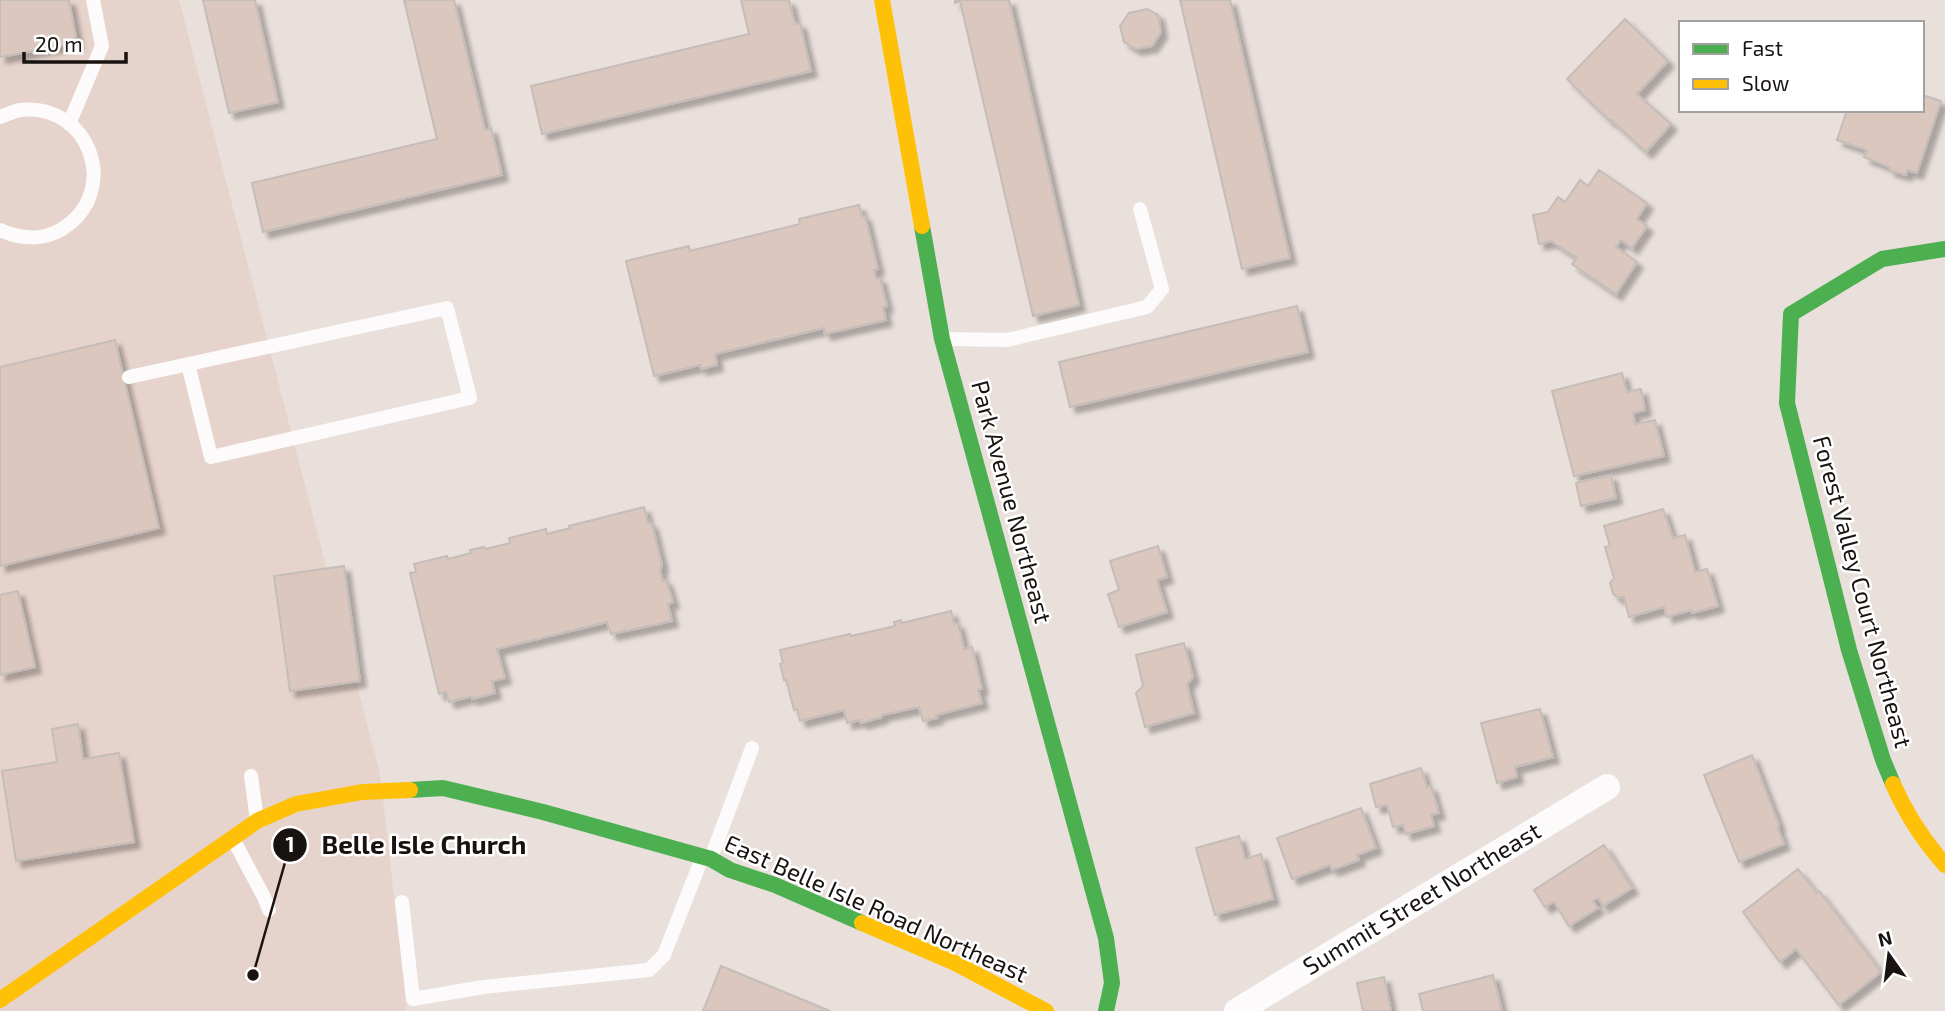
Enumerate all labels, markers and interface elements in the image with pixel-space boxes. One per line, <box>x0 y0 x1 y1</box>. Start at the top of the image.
scale bar <box>24 21 126 65</box>
legend <box>1679 21 1924 112</box>
text: 20 m <box>35 31 83 56</box>
text: Fast <box>1742 35 1783 60</box>
text: Slow <box>1742 70 1789 95</box>
street label: Park Avenue Northeast <box>966 377 1059 626</box>
street label: Forest Valley Court Northeast <box>1808 432 1919 751</box>
street label: Summit Street Northeast <box>1297 815 1545 980</box>
callout: Belle Isle Church <box>273 822 541 869</box>
text: Belle Isle Church <box>322 828 526 859</box>
street label: East Belle Isle Road Northeast <box>721 828 1033 988</box>
text: 1 <box>285 831 295 856</box>
north arrow <box>1854 920 1924 990</box>
text: N <box>1875 925 1894 951</box>

